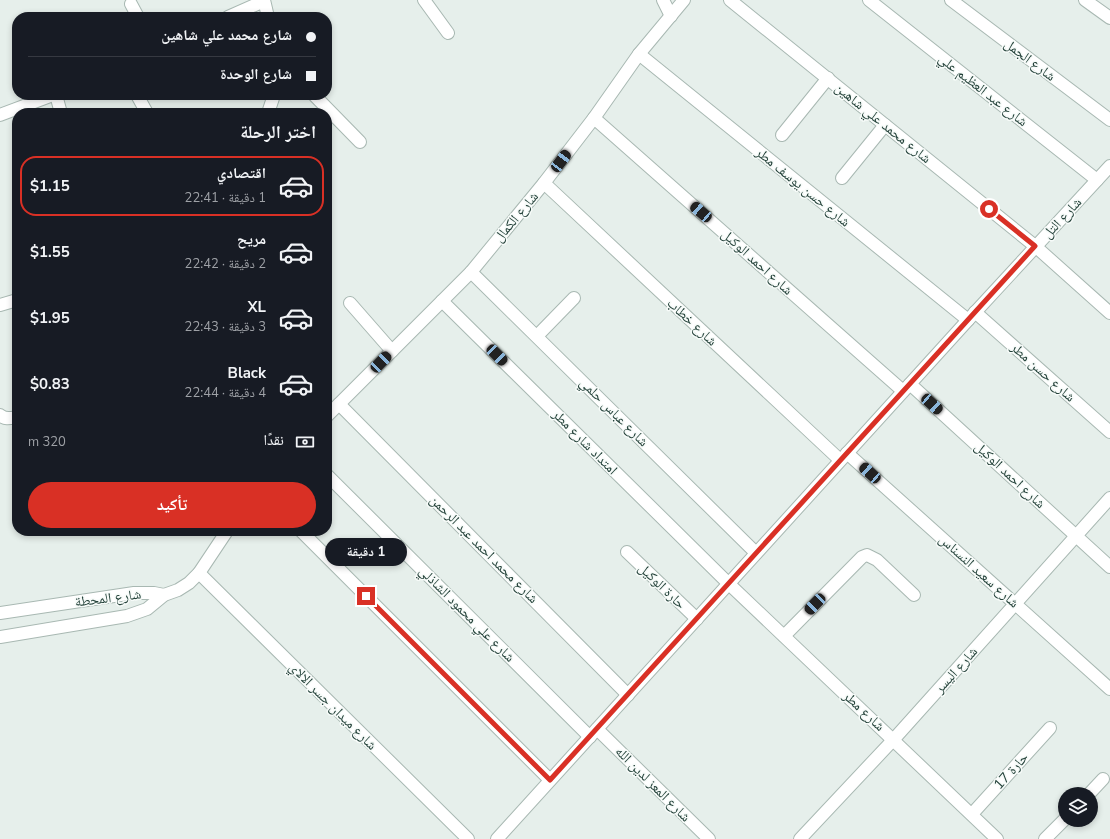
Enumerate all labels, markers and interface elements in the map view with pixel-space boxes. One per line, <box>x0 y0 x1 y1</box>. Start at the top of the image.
text: شارع محمد علي شاهين <box>161 25 292 45</box>
street label: شارع الجمل <box>1000 34 1060 86</box>
street label: شارع عبد العظيم علي <box>933 49 1032 132</box>
text: شارع الوحدة <box>220 64 292 84</box>
street label: شارع محمد علي شاهين <box>830 78 935 169</box>
text: اختر الرحلة <box>240 120 316 144</box>
street label: شارع حسن يوسف مطر <box>751 142 854 231</box>
car <box>549 148 573 174</box>
text: اقتصادي <box>217 163 266 183</box>
icon: car <box>278 168 314 204</box>
text: $1.15 <box>30 176 70 196</box>
street label: شارع الكمال <box>489 188 543 246</box>
text: 1 دقيقة · 22:41 <box>185 189 266 207</box>
street label: شارع التل <box>1038 193 1086 243</box>
car <box>688 200 714 224</box>
route start <box>980 200 998 218</box>
street label: شارع احمد الوكيل <box>717 225 797 299</box>
text: مريح <box>237 229 266 249</box>
icon: car <box>278 234 314 270</box>
text: $1.55 <box>30 242 70 262</box>
text: 2 دقيقة · 22:42 <box>185 255 266 273</box>
street label: شارع خطاب <box>663 294 721 350</box>
text: XL <box>247 297 266 317</box>
icon: car <box>278 300 314 336</box>
text: $1.95 <box>30 308 70 328</box>
text: 3 دقيقة · 22:43 <box>185 318 266 336</box>
street label: شارع حسن مطر <box>1006 337 1079 406</box>
car <box>484 342 510 368</box>
car <box>368 349 394 375</box>
text: Black <box>228 363 266 383</box>
icon: car <box>278 366 314 402</box>
street label: شارع عباس حلمي <box>574 373 653 452</box>
text: $0.83 <box>30 374 70 394</box>
text: 4 دقيقة · 22:44 <box>185 384 266 402</box>
car <box>919 392 945 416</box>
street label: امتداد شارع مطر <box>547 404 622 479</box>
text: نقدًا <box>263 430 284 450</box>
icon: cash <box>294 431 316 453</box>
text: 320 m <box>28 433 66 451</box>
street label: شارع احمد الوكيل <box>970 437 1050 513</box>
car <box>857 461 883 485</box>
button: تأكيد <box>28 482 316 528</box>
street label: شارع محمد احمد عبد الرحمن <box>426 491 542 607</box>
street label: شارع سعيد النسناس <box>935 530 1023 612</box>
callout: 1 دقيقة <box>325 538 407 566</box>
text: 1 دقيقة <box>347 543 385 561</box>
street label: حارة الوكيل <box>634 559 690 613</box>
street label: شارع علي محمود الشاذلي <box>414 562 519 667</box>
street label: شارع المحطة <box>74 585 142 611</box>
route end <box>357 587 375 605</box>
car <box>802 591 828 617</box>
street label: شارع اليسر <box>929 643 982 698</box>
street label: شارع ميدان جسر الالاي <box>284 658 381 755</box>
street label: شارع مطر <box>838 686 889 735</box>
street label: شارع المعز لدين الله <box>611 742 695 826</box>
street label: حارة 17 <box>989 748 1033 794</box>
map controls <box>1058 787 1098 827</box>
button: layers <box>1058 787 1098 827</box>

